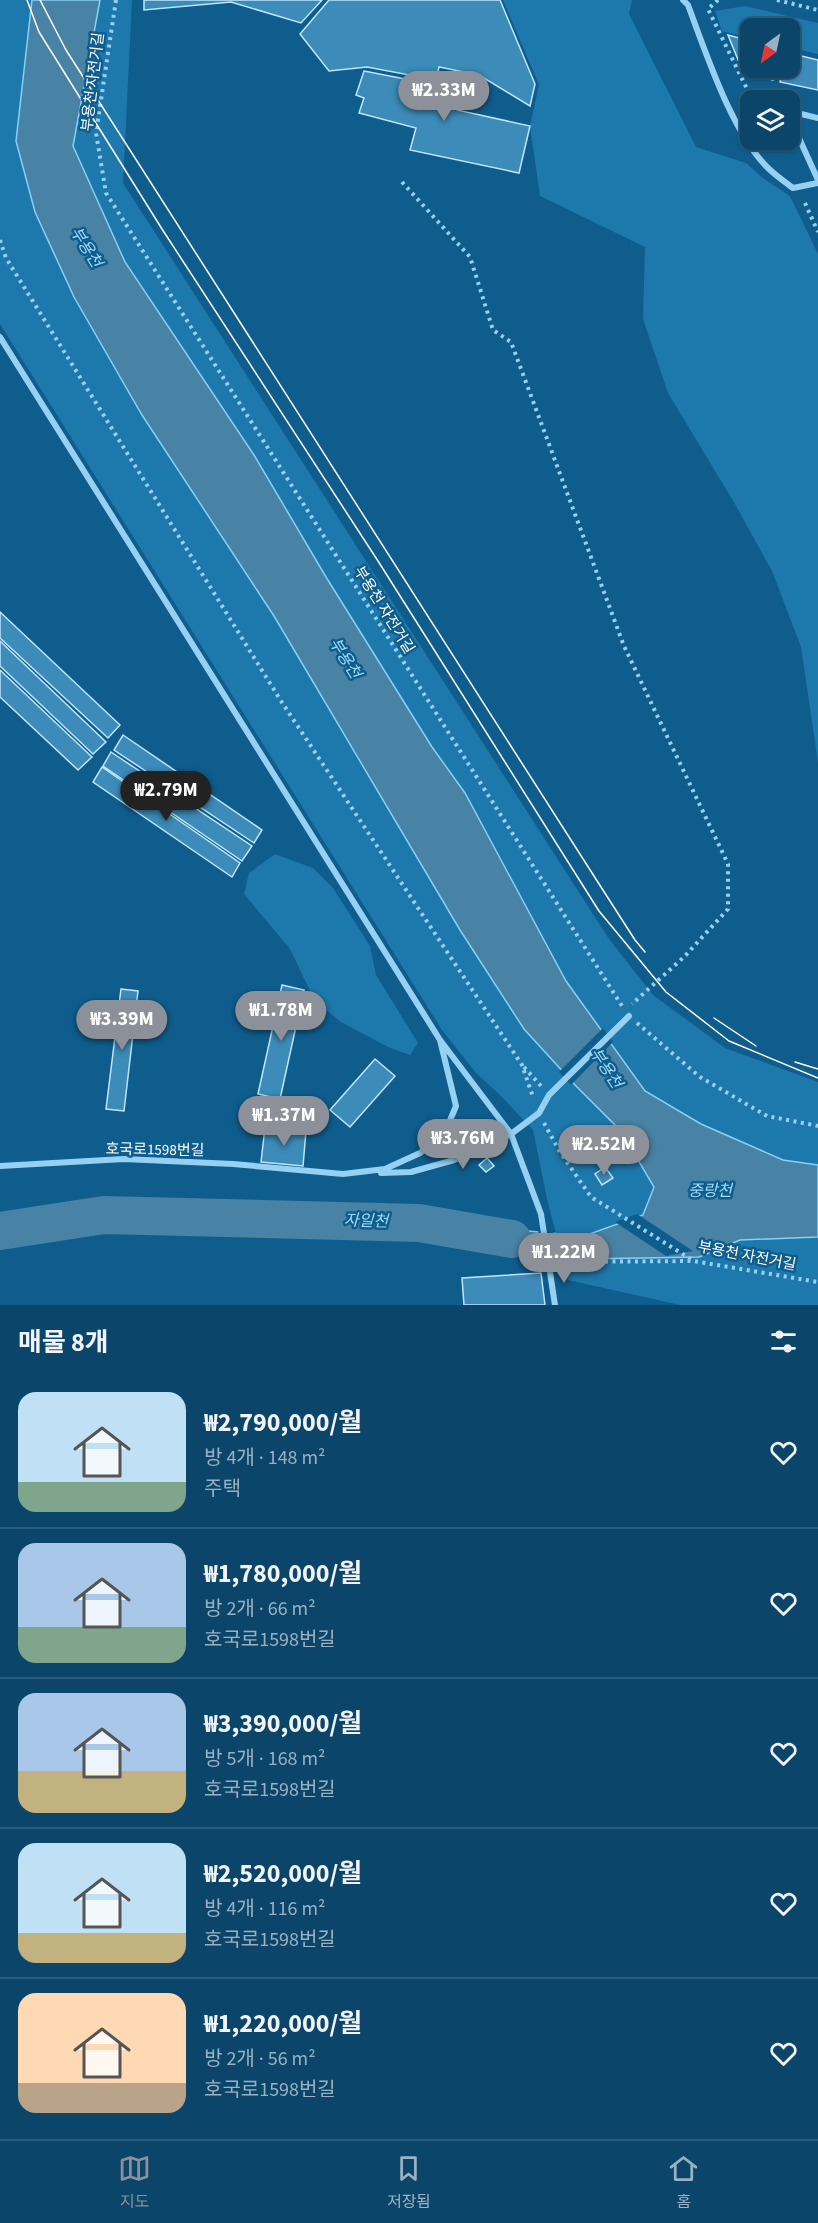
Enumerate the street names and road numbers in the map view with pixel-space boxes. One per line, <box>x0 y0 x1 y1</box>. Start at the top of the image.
street label: 부용천 자전거길 <box>77 31 109 133</box>
street label: 부용천 자전거길 <box>349 562 419 658</box>
street label: 호국로1598번길 <box>105 1139 205 1161</box>
street label: 부용천 자전거길 <box>696 1236 798 1276</box>

